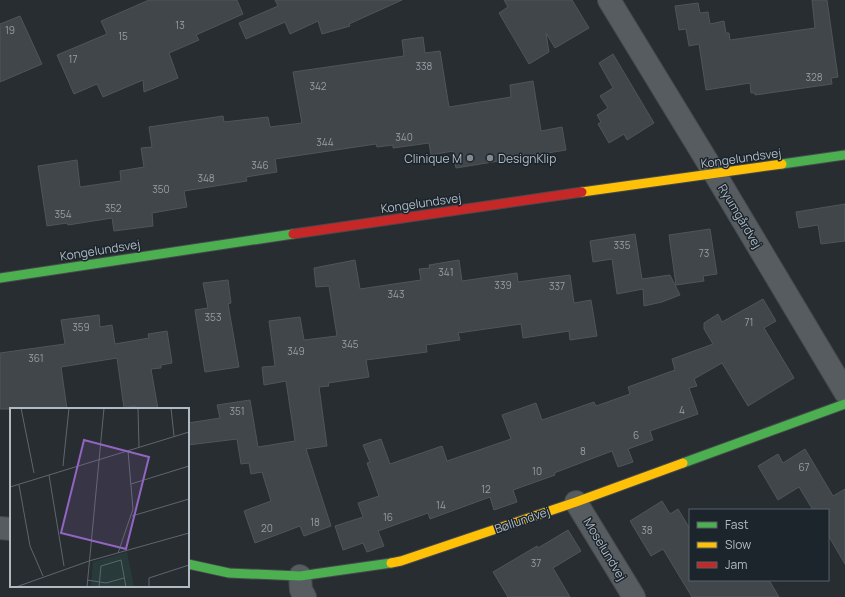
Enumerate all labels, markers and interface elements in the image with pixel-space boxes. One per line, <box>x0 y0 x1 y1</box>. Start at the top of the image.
house number: 13 <box>175 18 185 32</box>
house number: 19 <box>5 23 15 37</box>
house number: 15 <box>118 29 128 43</box>
house number: 17 <box>69 52 77 66</box>
house number: 338 <box>416 59 433 73</box>
house number: 328 <box>805 70 823 84</box>
house number: 342 <box>309 79 327 93</box>
house number: 340 <box>395 130 413 144</box>
house number: 344 <box>316 135 334 149</box>
street label: Kongelundsvej <box>700 144 782 172</box>
place label: Clinique M <box>404 150 462 167</box>
place label: DesignKlip <box>498 150 556 167</box>
marker: Clinique M <box>465 153 475 163</box>
marker: DesignKlip <box>485 153 495 163</box>
house number: 346 <box>251 158 269 172</box>
house number: 348 <box>197 171 215 185</box>
street label: Ryumgårdvej <box>714 181 766 251</box>
house number: 350 <box>152 182 170 196</box>
street label: Kongelundsvej <box>380 189 462 217</box>
house number: 352 <box>105 201 122 215</box>
house number: 354 <box>54 207 72 221</box>
street label: Kongelundsvej <box>59 235 141 265</box>
house number: 335 <box>614 238 631 252</box>
house number: 73 <box>699 246 709 260</box>
house number: 341 <box>438 265 454 279</box>
house number: 339 <box>494 278 512 292</box>
house number: 337 <box>549 279 565 293</box>
house number: 343 <box>388 287 404 301</box>
house number: 353 <box>205 310 221 324</box>
house number: 71 <box>745 315 753 329</box>
house number: 359 <box>72 320 90 334</box>
house number: 345 <box>341 337 359 351</box>
house number: 349 <box>287 344 305 358</box>
house number: 361 <box>28 351 44 365</box>
house number: 4 <box>679 403 685 417</box>
house number: 351 <box>229 404 245 418</box>
inset map <box>10 408 189 587</box>
house number: 6 <box>633 428 639 442</box>
house number: 8 <box>580 444 586 458</box>
house number: 67 <box>798 460 810 474</box>
house number: 10 <box>532 464 542 478</box>
house number: 12 <box>481 482 491 496</box>
house number: 14 <box>436 498 446 512</box>
street label: Bøllundvej <box>492 503 552 537</box>
legend <box>689 509 829 581</box>
house number: 16 <box>383 510 393 524</box>
street label: Moselundvej <box>580 514 630 584</box>
house number: 18 <box>310 515 320 529</box>
text: Fast <box>725 516 749 533</box>
house number: 20 <box>261 521 273 535</box>
house number: 38 <box>641 523 653 537</box>
text: Slow <box>725 536 751 553</box>
house number: 37 <box>531 556 541 570</box>
text: Jam <box>725 556 747 573</box>

